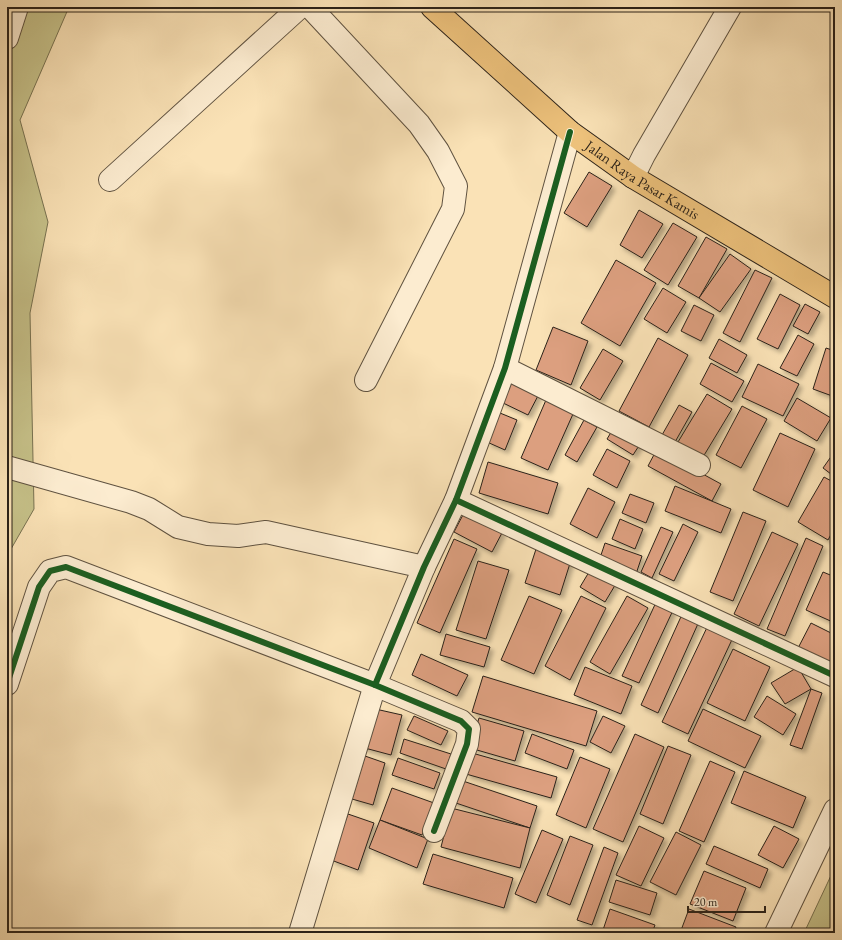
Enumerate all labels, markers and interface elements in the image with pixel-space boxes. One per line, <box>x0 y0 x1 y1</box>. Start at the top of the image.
street label: Jalan Raya Pasar Kamis <box>580 135 703 223</box>
scale bar <box>688 888 765 914</box>
text: 20 m <box>694 894 718 910</box>

